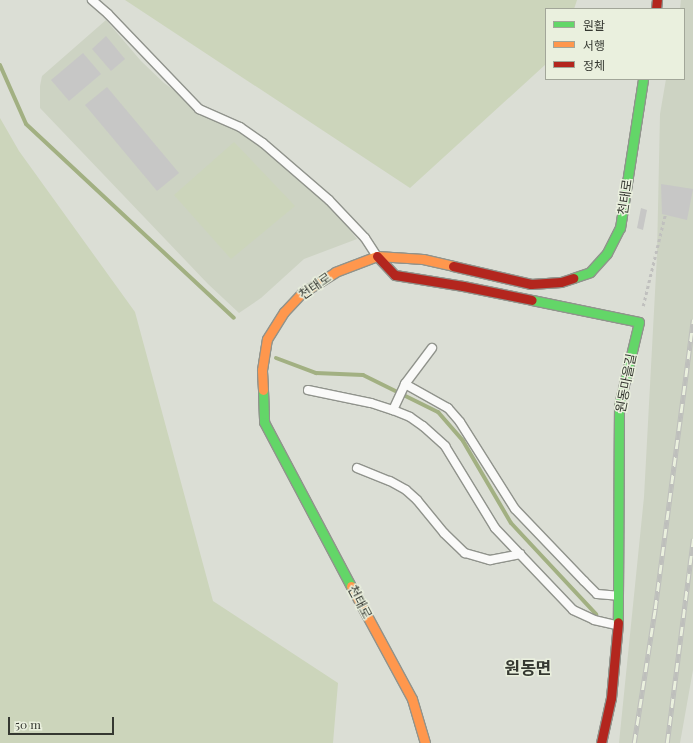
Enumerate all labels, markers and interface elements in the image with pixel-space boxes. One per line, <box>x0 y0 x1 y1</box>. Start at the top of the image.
legend <box>545 8 685 80</box>
text: 원활 <box>583 17 605 33</box>
text: 서행 <box>583 37 605 53</box>
text: 정체 <box>583 57 605 73</box>
street label: 천태로 <box>615 178 635 216</box>
street label: 천태로 <box>296 269 334 303</box>
street label: 원동마을길 <box>613 352 639 414</box>
street label: 천태로 <box>345 582 375 622</box>
district label: 원동면 <box>505 658 551 678</box>
scale bar <box>10 709 116 735</box>
text: 50 m <box>15 716 41 732</box>

